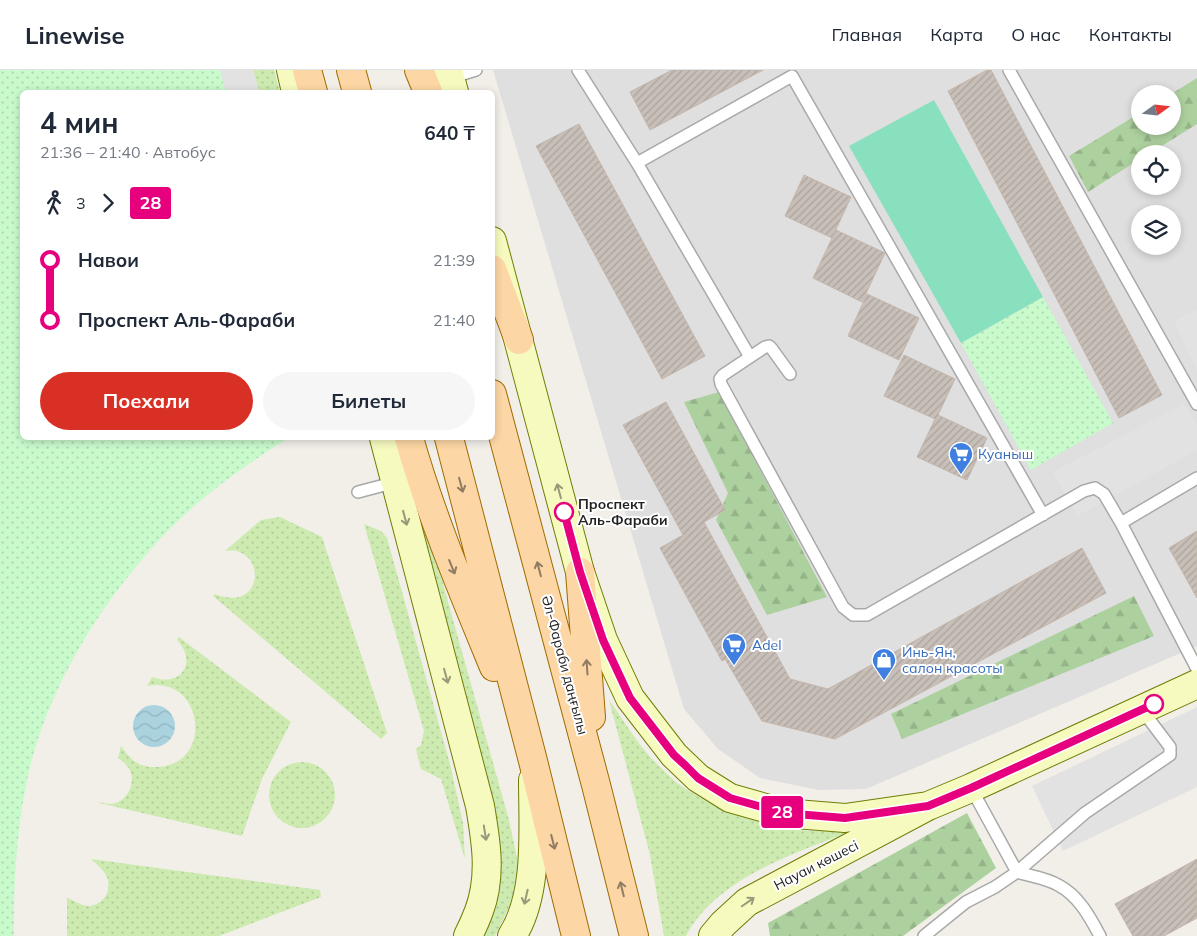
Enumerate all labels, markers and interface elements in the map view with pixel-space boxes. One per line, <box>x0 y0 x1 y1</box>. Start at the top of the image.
text: Linewise <box>25 20 125 50</box>
text: Главная <box>832 23 902 46</box>
text: Карта <box>930 23 983 46</box>
text: О нас <box>1011 23 1061 46</box>
text: Контакты <box>1089 23 1172 46</box>
north arrow <box>1131 85 1181 135</box>
map controls <box>1131 85 1181 255</box>
text: 4 мин <box>40 105 119 140</box>
text: 640 ₸ <box>424 121 475 145</box>
text: 21:36 – 21:40 · Автобус <box>40 142 216 162</box>
button: locate <box>1131 145 1181 195</box>
icon: walk <box>40 189 68 217</box>
icon: forward <box>94 189 122 217</box>
text: 28 <box>140 191 161 214</box>
text: 3 <box>76 193 86 213</box>
button: layers <box>1131 205 1181 255</box>
text: Навои <box>78 248 139 272</box>
text: 21:39 <box>433 250 475 270</box>
text: Проспект Аль-Фараби <box>78 308 295 332</box>
text: 21:40 <box>433 310 475 330</box>
button: Поехали <box>40 372 253 430</box>
button: Билеты <box>263 372 475 430</box>
supermarket icon: Куаныш <box>948 441 974 475</box>
place label: Куаныш <box>978 445 1033 463</box>
one-way arrow <box>457 476 466 492</box>
one-way arrow <box>553 483 563 499</box>
place label: Проспект Аль-Фараби <box>578 495 668 529</box>
marker: Проспект Аль-Фараби <box>554 502 574 522</box>
one-way arrow <box>401 510 410 526</box>
one-way arrow <box>448 559 458 574</box>
one-way arrow <box>534 562 544 578</box>
street label: Әл-Фараби даңғылы <box>538 593 592 737</box>
supermarket icon: Adel <box>721 632 747 666</box>
place label: Adel <box>752 636 782 654</box>
place label: Инь-Ян, салон красоты <box>902 643 1003 677</box>
shop icon: Инь-Ян, салон красоты <box>871 647 897 681</box>
one-way arrow <box>583 659 592 675</box>
one-way arrow <box>442 667 451 683</box>
unlabelled marker <box>1144 694 1164 714</box>
line badge: 28 <box>760 796 804 828</box>
text: 28 <box>771 800 793 823</box>
one-way arrow <box>480 825 490 841</box>
one-way arrow <box>549 834 558 850</box>
street label: Науаи көшесі <box>771 836 861 894</box>
one-way arrow <box>617 881 626 897</box>
one-way arrow <box>521 888 530 904</box>
one-way arrow <box>741 897 755 907</box>

